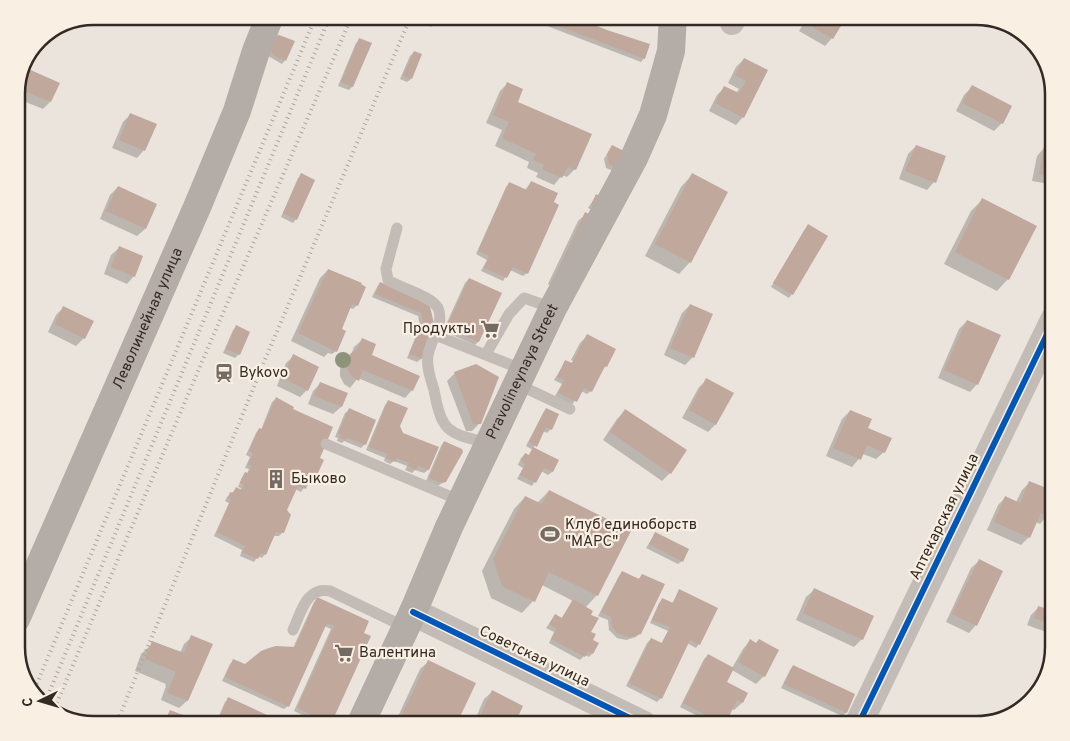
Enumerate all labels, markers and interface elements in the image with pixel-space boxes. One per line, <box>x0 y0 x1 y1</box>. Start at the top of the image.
street label: Леволинейная улица <box>109 245 187 393</box>
street label: Pravolineynaya Street <box>482 300 563 443</box>
supermarket icon: Продукты <box>479 318 501 340</box>
place label: Продукты <box>403 320 475 339</box>
station icon: Bykovo <box>213 362 235 384</box>
place label: Bykovo <box>239 364 288 383</box>
street label: Аптекарская улица <box>906 451 984 583</box>
building icon: Быково <box>265 468 287 490</box>
place label: Быково <box>291 470 346 489</box>
place label: Клуб единоборств "МАРС" <box>565 516 697 552</box>
sports icon: Клуб единоборств "МАРС" <box>539 523 561 545</box>
street label: Советская улица <box>476 622 592 692</box>
supermarket icon: Валентина <box>333 642 355 664</box>
place label: Валентина <box>359 644 436 663</box>
north arrow <box>15 676 65 726</box>
text: С <box>20 697 37 707</box>

